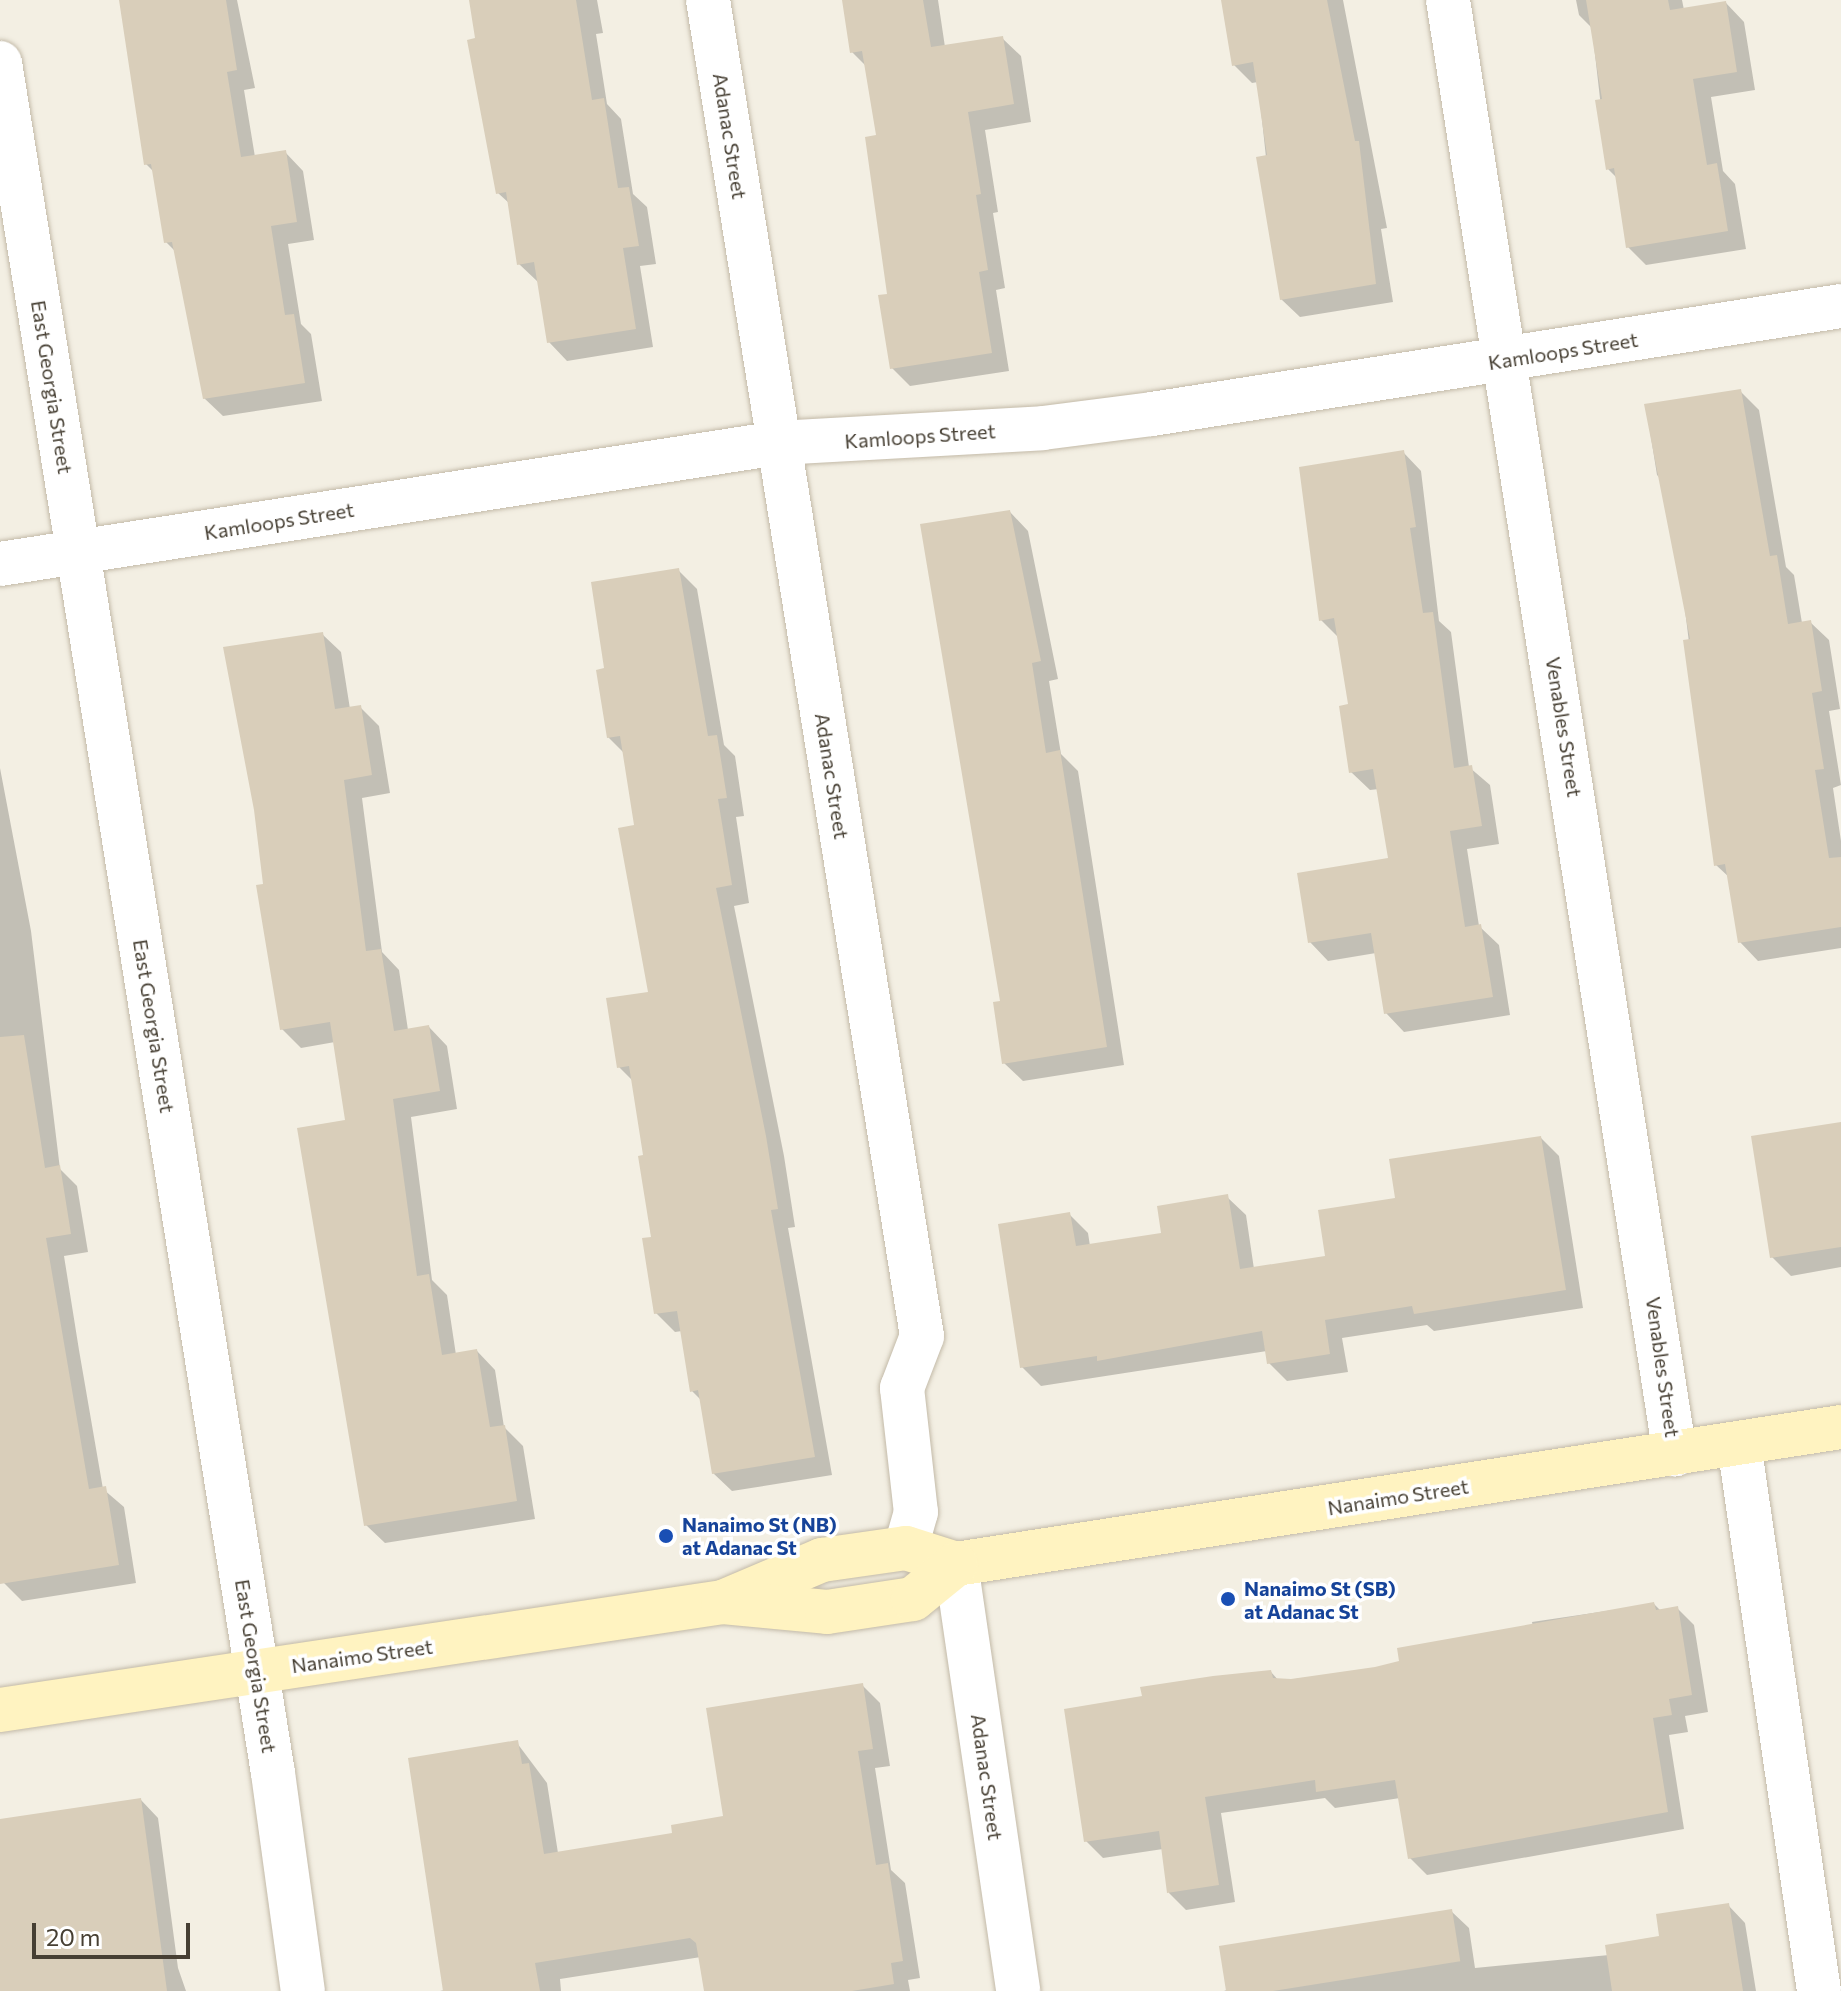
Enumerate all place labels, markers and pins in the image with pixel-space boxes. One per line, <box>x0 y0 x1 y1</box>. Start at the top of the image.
place label: Nanaimo St (NB) at Adanac St <box>682 1512 837 1559</box>
marker: Nanaimo St (NB) at Adanac St <box>657 1527 675 1545</box>
place label: Nanaimo St (SB) at Adanac St <box>1244 1576 1396 1623</box>
marker: Nanaimo St (SB) at Adanac St <box>1219 1590 1237 1608</box>

